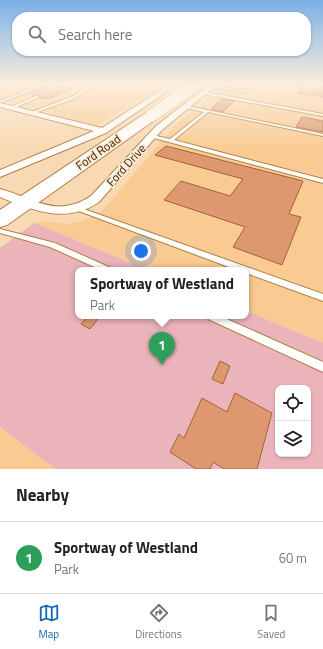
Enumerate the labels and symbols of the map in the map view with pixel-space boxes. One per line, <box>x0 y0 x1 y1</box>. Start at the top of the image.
street label: Ford Road <box>71 129 125 175</box>
street label: Ford Drive <box>102 139 150 191</box>
your location <box>131 241 151 261</box>
pin: 1 <box>149 332 175 365</box>

